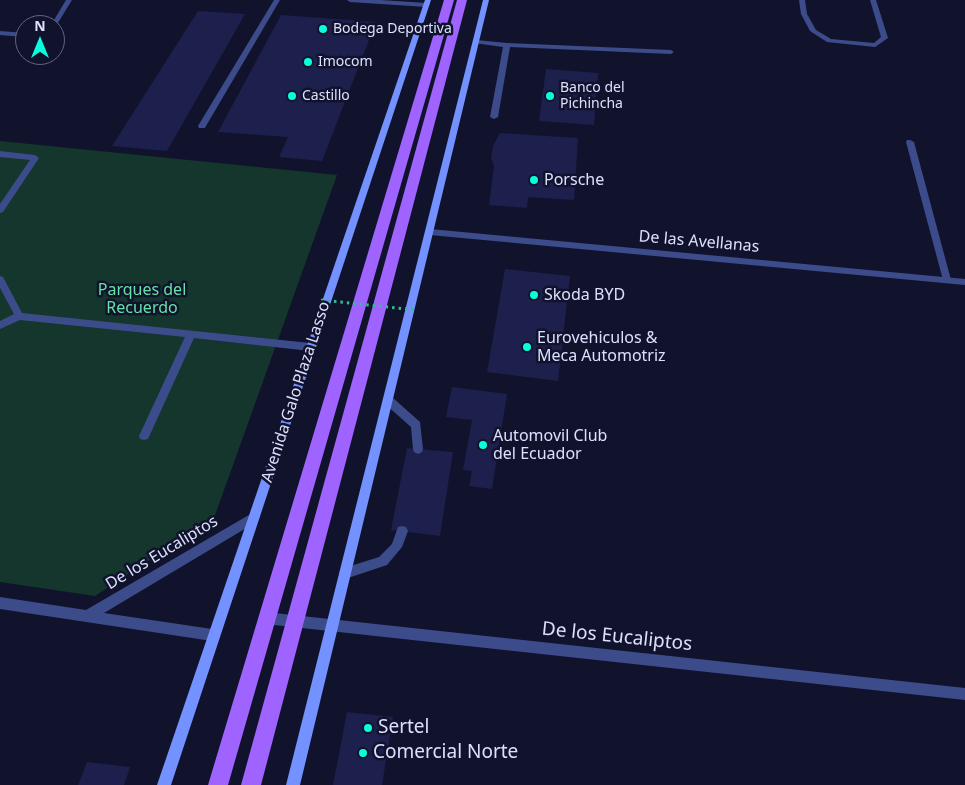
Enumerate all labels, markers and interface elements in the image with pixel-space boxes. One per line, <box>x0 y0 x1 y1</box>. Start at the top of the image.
north arrow <box>15 15 65 65</box>
text: N <box>34 16 46 35</box>
place label: Bodega Deportiva <box>333 21 452 37</box>
marker: Bodega Deportiva <box>317 23 329 35</box>
place label: Imocom <box>318 54 373 70</box>
marker: Imocom <box>302 56 314 68</box>
place label: Banco del Pichincha <box>560 80 625 112</box>
place label: Castillo <box>302 88 350 104</box>
marker: Castillo <box>286 90 298 102</box>
marker: Banco del Pichincha <box>544 90 556 102</box>
place label: Porsche <box>544 170 604 190</box>
marker: Porsche <box>528 174 540 186</box>
street label: De las Avellanas <box>638 227 760 257</box>
park label: Parques del Recuerdo <box>98 280 186 318</box>
place label: Skoda BYD <box>544 285 625 305</box>
marker: Skoda BYD <box>528 289 540 301</box>
street label: Avenida Galo Plaza Lasso <box>258 299 334 485</box>
place label: Eurovehiculos & Meca Automotriz <box>537 328 666 366</box>
marker: Eurovehiculos & Meca Automotriz <box>521 341 533 353</box>
place label: Automovil Club del Ecuador <box>493 426 607 464</box>
marker: Automovil Club del Ecuador <box>477 439 489 451</box>
street label: De los Eucaliptos <box>103 512 221 594</box>
street label: De los Eucaliptos <box>541 618 693 656</box>
place label: Sertel <box>378 717 429 739</box>
marker: Sertel <box>362 722 374 734</box>
place label: Comercial Norte <box>373 742 518 764</box>
marker: Comercial Norte <box>357 747 369 759</box>

